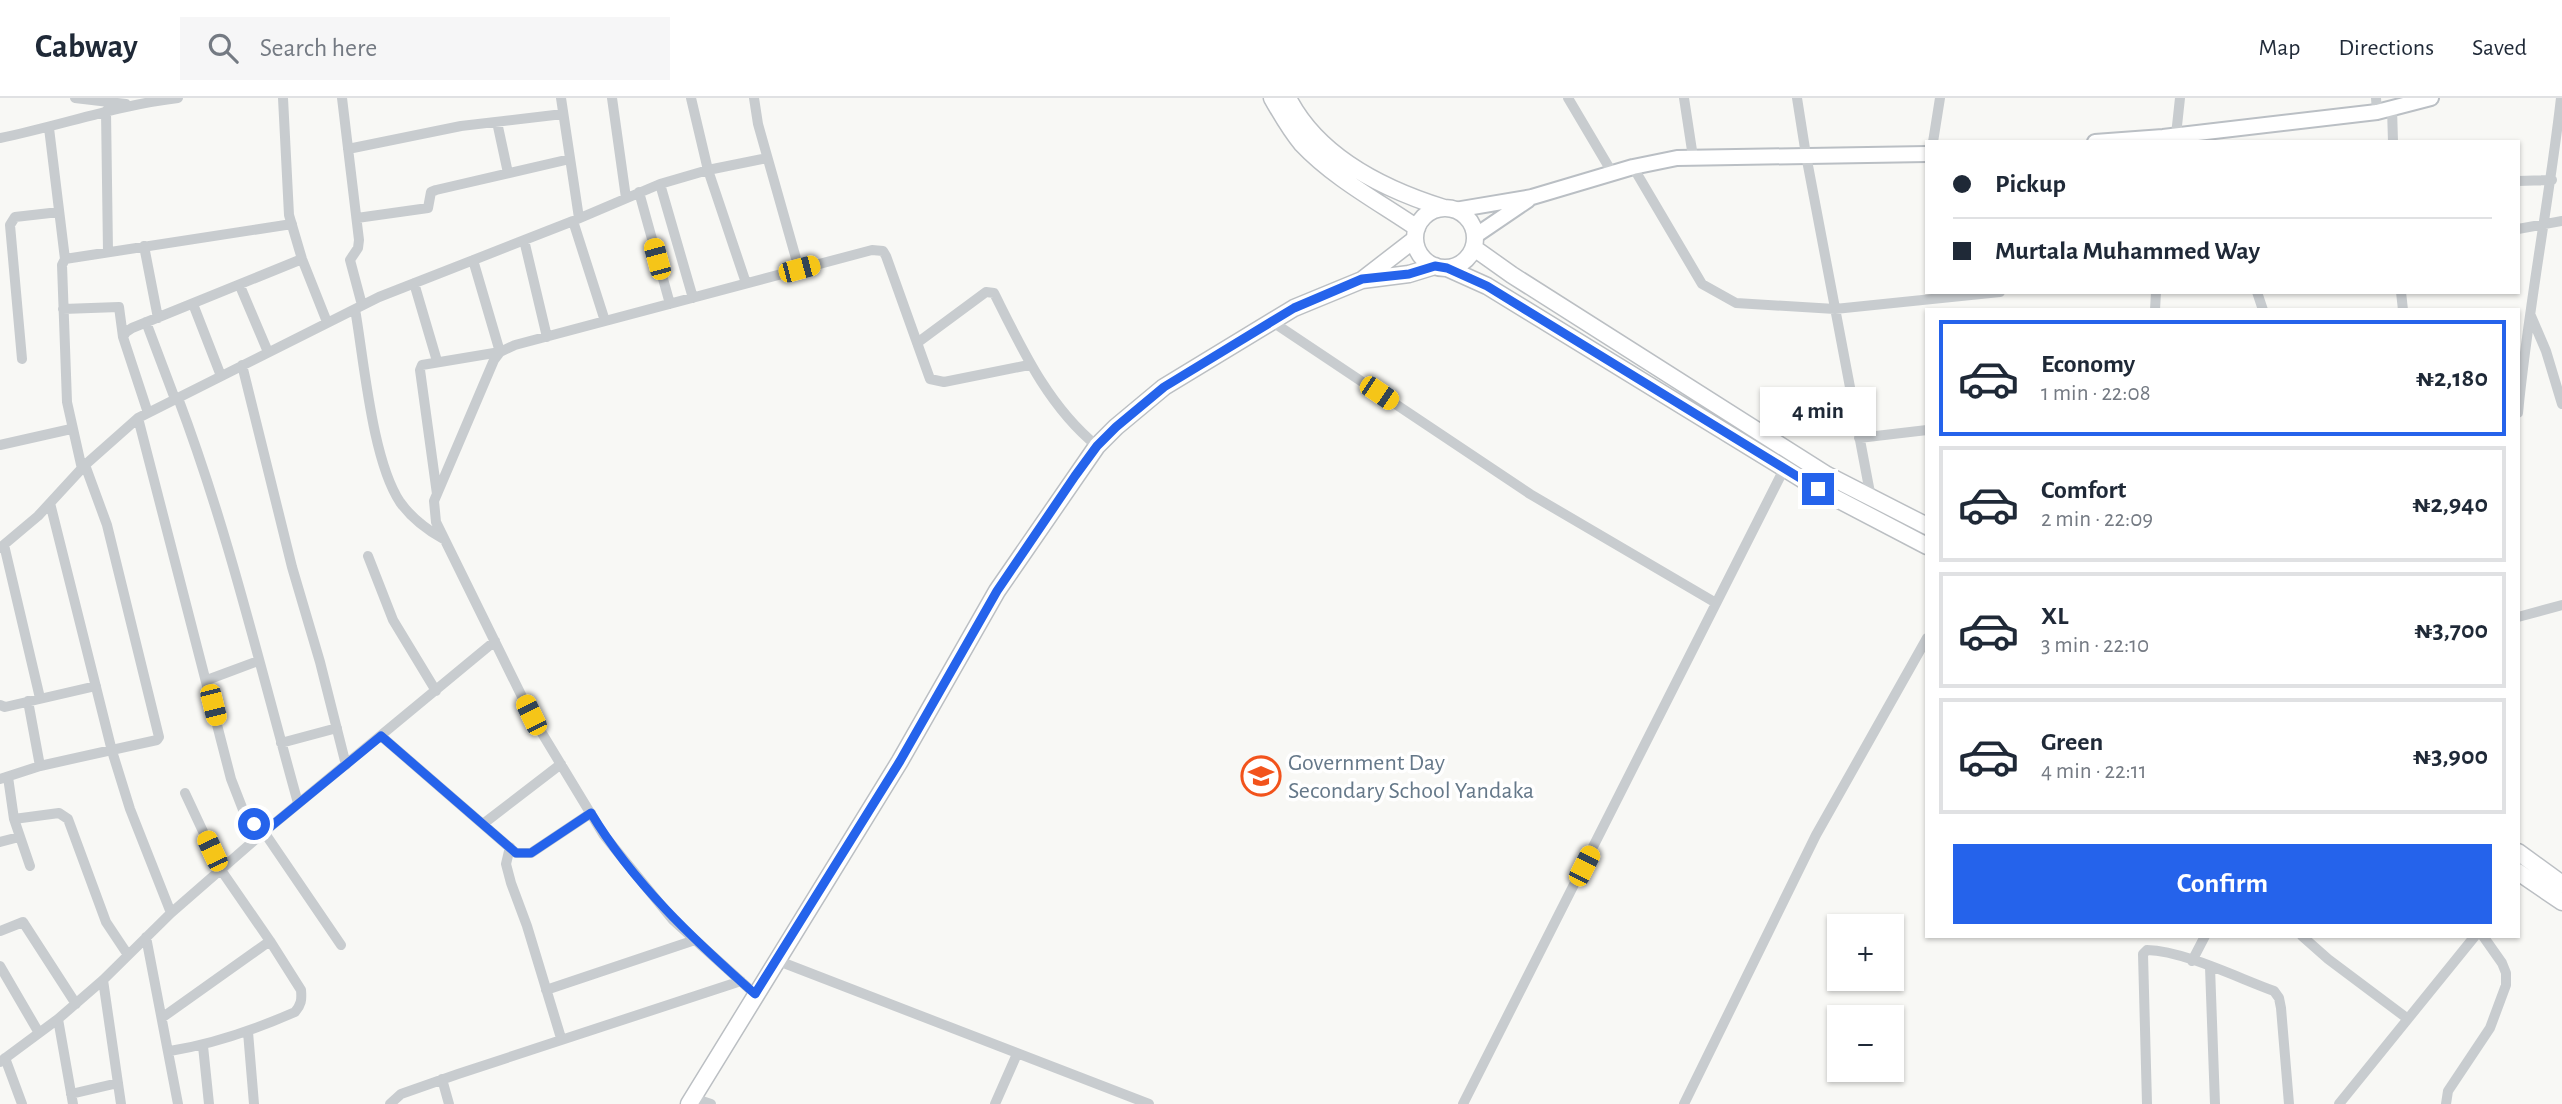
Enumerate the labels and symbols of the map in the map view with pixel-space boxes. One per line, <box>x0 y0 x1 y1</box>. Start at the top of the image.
car <box>642 236 673 282</box>
car <box>776 253 823 285</box>
car <box>1356 373 1403 413</box>
callout: 4 min <box>1760 388 1876 436</box>
route end <box>1802 473 1834 505</box>
car <box>198 682 229 728</box>
car <box>513 692 550 738</box>
place label: Government Day Secondary School Yandaka <box>1288 751 1534 803</box>
school or university icon: Government Day Secondary School Yandaka <box>1240 755 1282 797</box>
route start <box>238 808 270 840</box>
car <box>194 828 231 874</box>
car <box>1566 843 1603 889</box>

